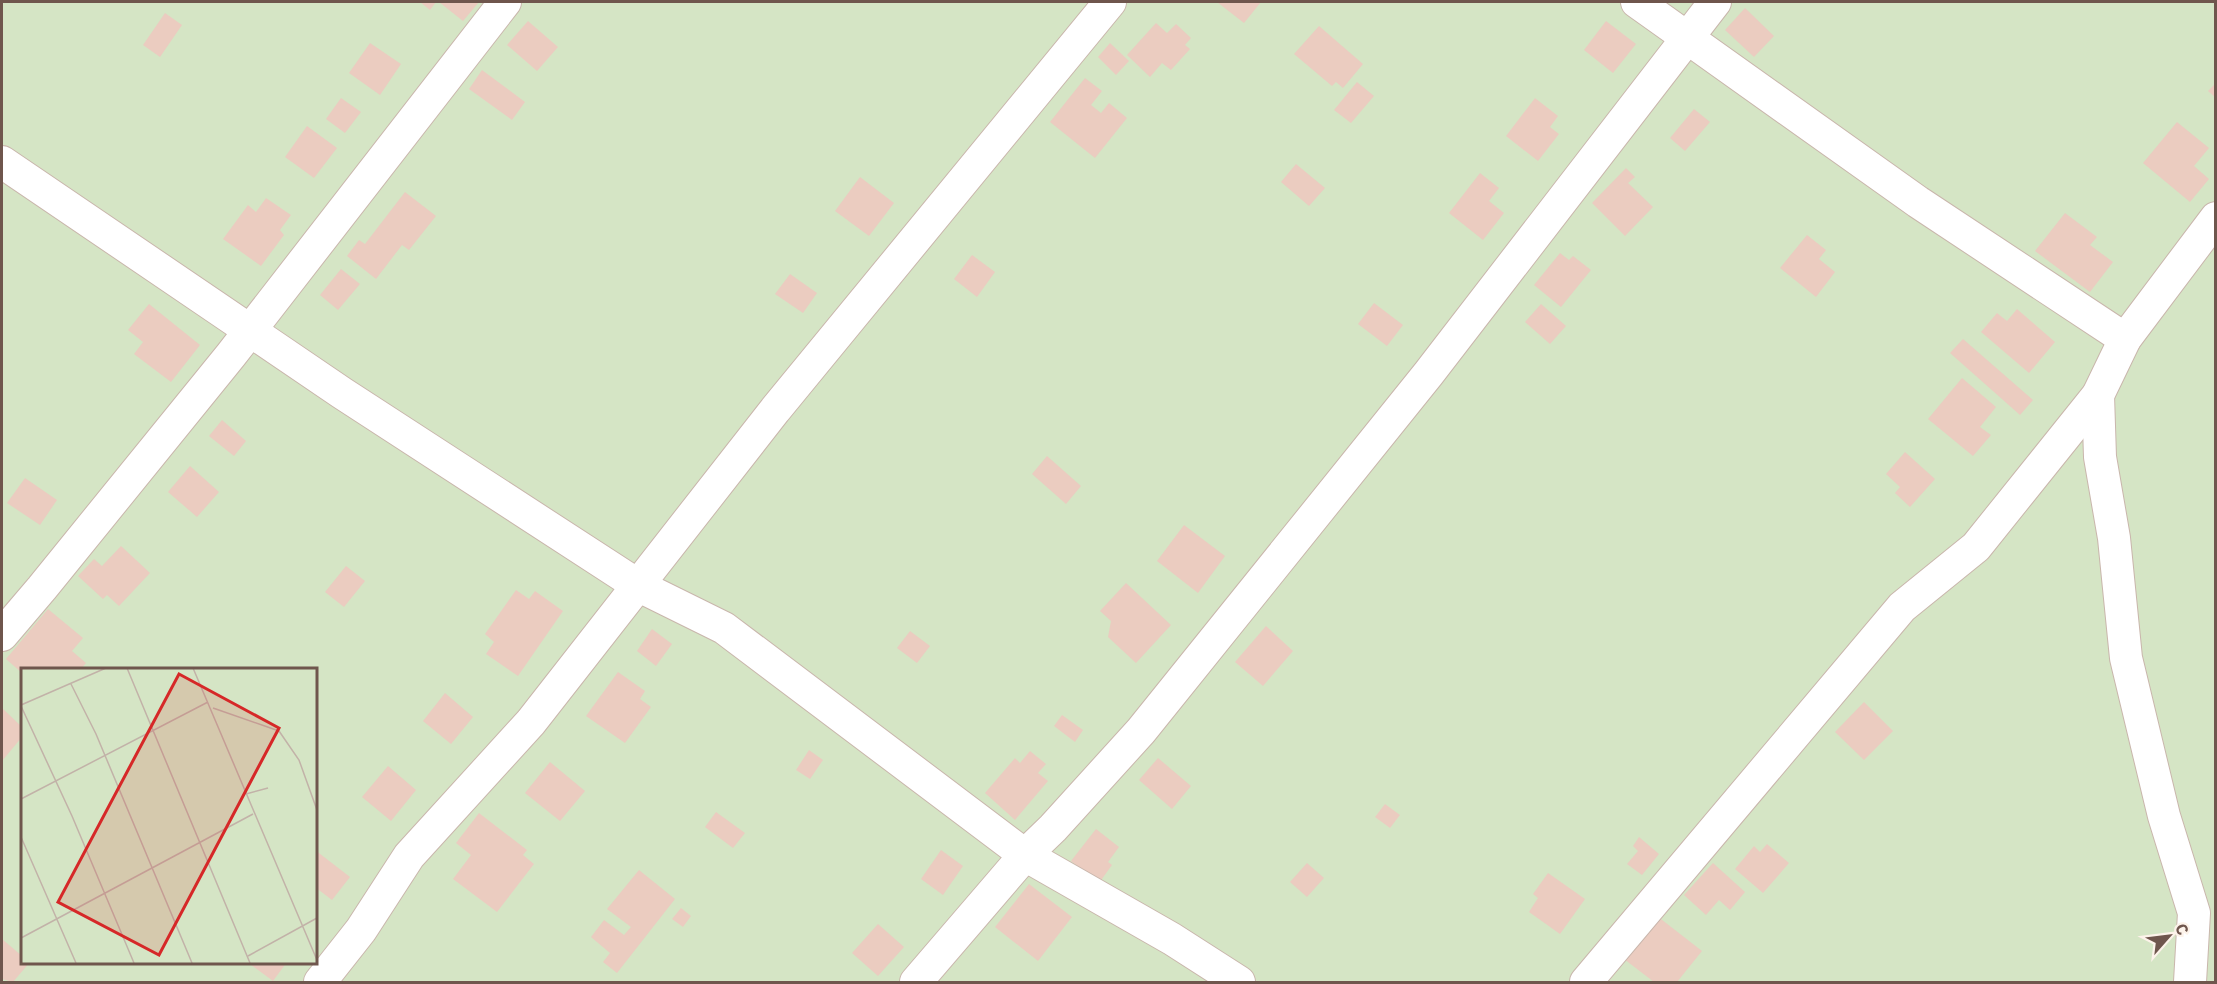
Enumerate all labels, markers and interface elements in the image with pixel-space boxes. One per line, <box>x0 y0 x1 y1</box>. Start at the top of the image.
inset map <box>21 668 316 963</box>
north arrow <box>2139 906 2199 966</box>
text: С <box>2171 920 2194 938</box>

